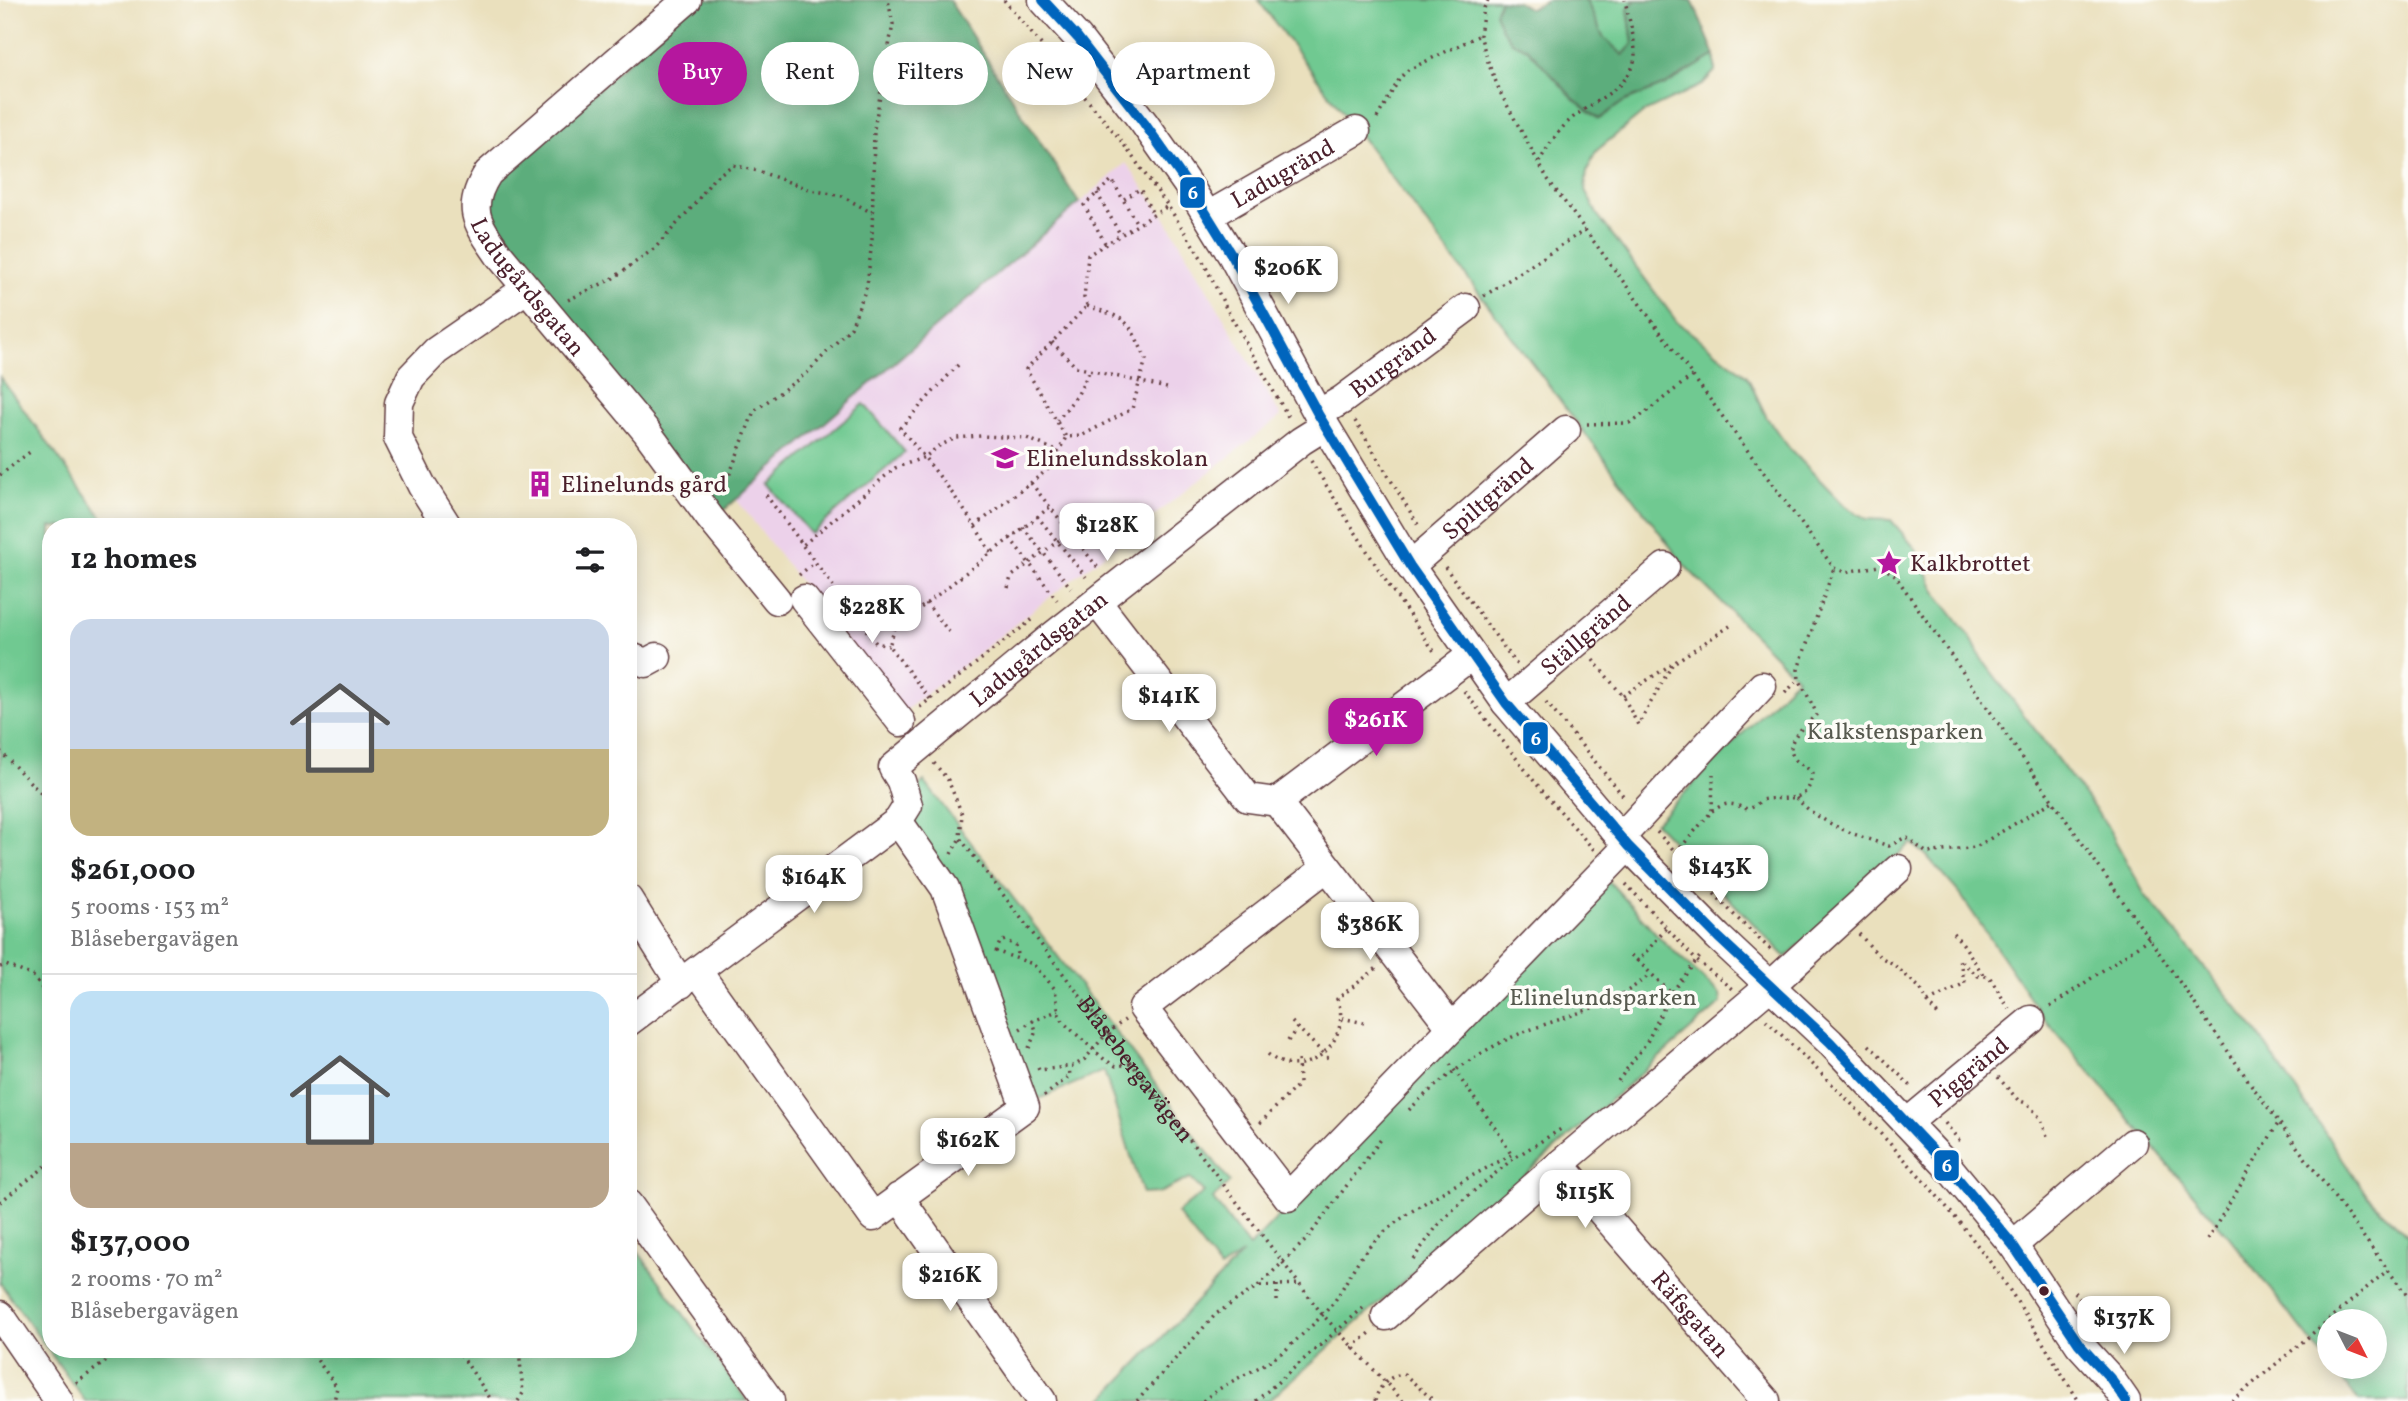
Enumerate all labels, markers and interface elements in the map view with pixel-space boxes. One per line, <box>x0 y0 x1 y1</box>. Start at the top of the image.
chip: Buy <box>658 42 747 105</box>
chip: Rent <box>761 42 859 105</box>
chip: Filters <box>873 42 988 105</box>
chip: New <box>1002 42 1097 105</box>
chip: Apartment <box>1111 42 1275 105</box>
street label: Ladugränd <box>1225 132 1342 218</box>
line badge: 6 <box>1179 176 1206 209</box>
text: 6 <box>1188 181 1198 207</box>
street label: Ladugårdsgatan <box>460 213 592 365</box>
pin: $206K <box>1239 246 1337 306</box>
text: $206K <box>1254 253 1322 285</box>
street label: Burgränd <box>1343 320 1445 408</box>
school or university icon: Elinelundsskolan <box>990 443 1020 473</box>
place label: Elinelundsskolan <box>1026 443 1208 477</box>
street label: Spiltgränd <box>1436 450 1542 549</box>
building icon: Elinelunds gård <box>525 469 555 499</box>
place label: Elinelunds gård <box>561 469 727 503</box>
pin: $128K <box>1058 504 1156 563</box>
text: $128K <box>1075 510 1139 542</box>
text: 12 homes <box>70 539 197 581</box>
icon: filters <box>571 541 609 579</box>
place icon: Kalkbrottet <box>1874 548 1904 578</box>
place label: Kalkbrottet <box>1910 548 2031 582</box>
street label: Ladugårdsgatan <box>963 584 1116 717</box>
pin: $228K <box>823 586 921 645</box>
street label: Ställgränd <box>1534 588 1640 685</box>
text: $228K <box>839 592 905 624</box>
icon: home <box>277 665 403 791</box>
pin: $141K <box>1120 674 1218 734</box>
text: $141K <box>1138 681 1200 713</box>
pin: $261K <box>1327 698 1425 758</box>
text: $261K <box>1344 705 1408 737</box>
park label: Kalkstensparken <box>1806 716 1984 750</box>
line badge: 6 <box>1522 721 1549 755</box>
text: 6 <box>1531 727 1541 753</box>
pin: $143K <box>1671 846 1769 905</box>
text: $261,000 <box>70 850 196 892</box>
text: $143K <box>1688 852 1752 884</box>
pin: $164K <box>765 856 863 915</box>
text: $164K <box>782 862 846 894</box>
text: 5 rooms · 153 m² <box>70 892 229 924</box>
pin: $386K <box>1321 902 1419 962</box>
text: $386K <box>1337 909 1403 941</box>
text: Blåsebergavägen <box>70 924 239 956</box>
park label: Elinelundsparken <box>1509 982 1697 1016</box>
street label: Blåsebergavägen <box>1067 990 1201 1151</box>
street label: Piggränd <box>1922 1030 2017 1117</box>
icon: home <box>277 1037 403 1163</box>
pin: $162K <box>919 1118 1017 1178</box>
text: $162K <box>936 1125 1000 1157</box>
line badge: 6 <box>1933 1149 1960 1182</box>
text: 6 <box>1942 1154 1952 1180</box>
pin: $115K <box>1536 1170 1634 1230</box>
text: $115K <box>1555 1177 1615 1209</box>
text: $137,000 <box>70 1222 190 1264</box>
pin: $216K <box>901 1254 999 1313</box>
text: $216K <box>918 1260 982 1292</box>
text: 2 rooms · 70 m² <box>70 1264 223 1296</box>
street label: Räfsgatan <box>1642 1265 1736 1366</box>
unlabelled marker <box>2037 1284 2051 1298</box>
text: Blåsebergavägen <box>70 1296 239 1328</box>
pin: $137K <box>2075 1296 2173 1356</box>
text: $137K <box>2093 1303 2155 1335</box>
north arrow <box>2317 1309 2387 1379</box>
map controls <box>2317 1309 2387 1379</box>

